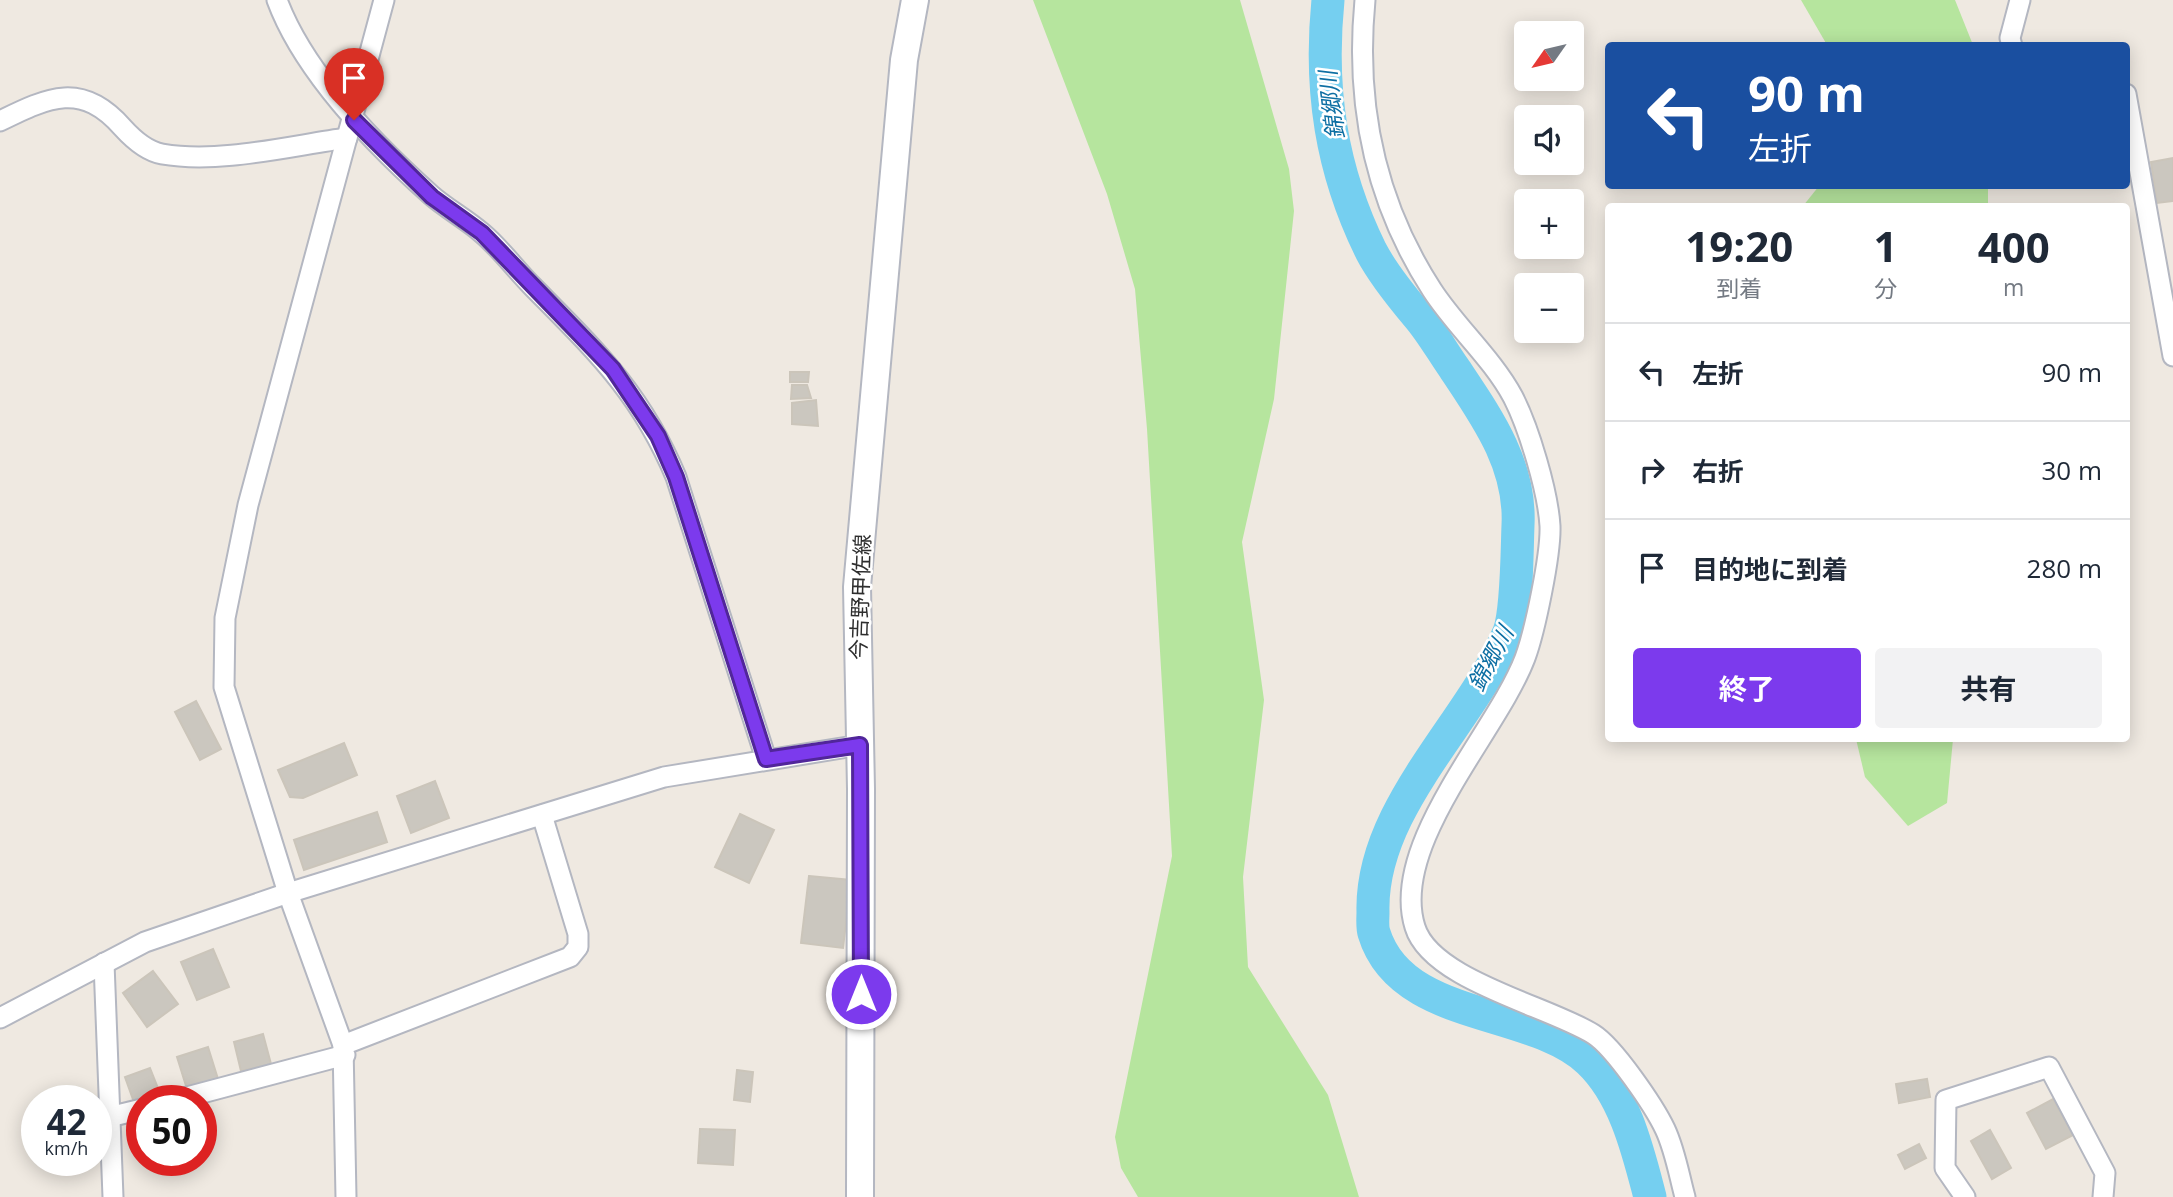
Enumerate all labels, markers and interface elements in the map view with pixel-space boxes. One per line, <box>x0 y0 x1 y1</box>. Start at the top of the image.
north arrow <box>1514 21 1584 91</box>
map controls <box>1514 21 1584 343</box>
pin <box>324 48 384 120</box>
icon: arrive <box>335 59 373 97</box>
text: 90 m <box>1748 60 1865 126</box>
water label: 錦郷川 <box>1311 66 1351 141</box>
icon: left <box>1633 70 1724 161</box>
button: sound <box>1514 105 1584 175</box>
text: 左折 <box>1748 126 1812 169</box>
button: + <box>1514 189 1584 259</box>
text: 19:20 <box>1685 217 1793 274</box>
text: 1 <box>1873 217 1898 274</box>
text: 400 <box>1978 218 2050 275</box>
text: m <box>2003 271 2024 303</box>
text: 到着 <box>1716 272 1762 304</box>
text: 分 <box>1874 272 1897 304</box>
button: − <box>1514 273 1584 343</box>
icon: left <box>1633 353 1671 391</box>
text: 90 m <box>2041 354 2102 390</box>
text: 左折 <box>1692 355 1744 391</box>
icon: right <box>1633 451 1671 489</box>
text: 30 m <box>2041 452 2102 488</box>
text: 右折 <box>1692 453 1744 489</box>
street label: 今吉野甲佐線 <box>844 534 876 660</box>
icon: arrive <box>1633 549 1671 587</box>
text: 280 m <box>2027 550 2102 586</box>
text: 目的地に到着 <box>1692 551 1848 587</box>
water label: 錦郷川 <box>1460 617 1522 696</box>
button: 終了 <box>1633 648 1861 728</box>
button: 共有 <box>1875 648 2102 728</box>
position arrow <box>824 957 898 1031</box>
speed limit sign: 50 <box>126 1085 217 1176</box>
text: 42 <box>46 1098 87 1145</box>
text: km/h <box>45 1136 88 1160</box>

